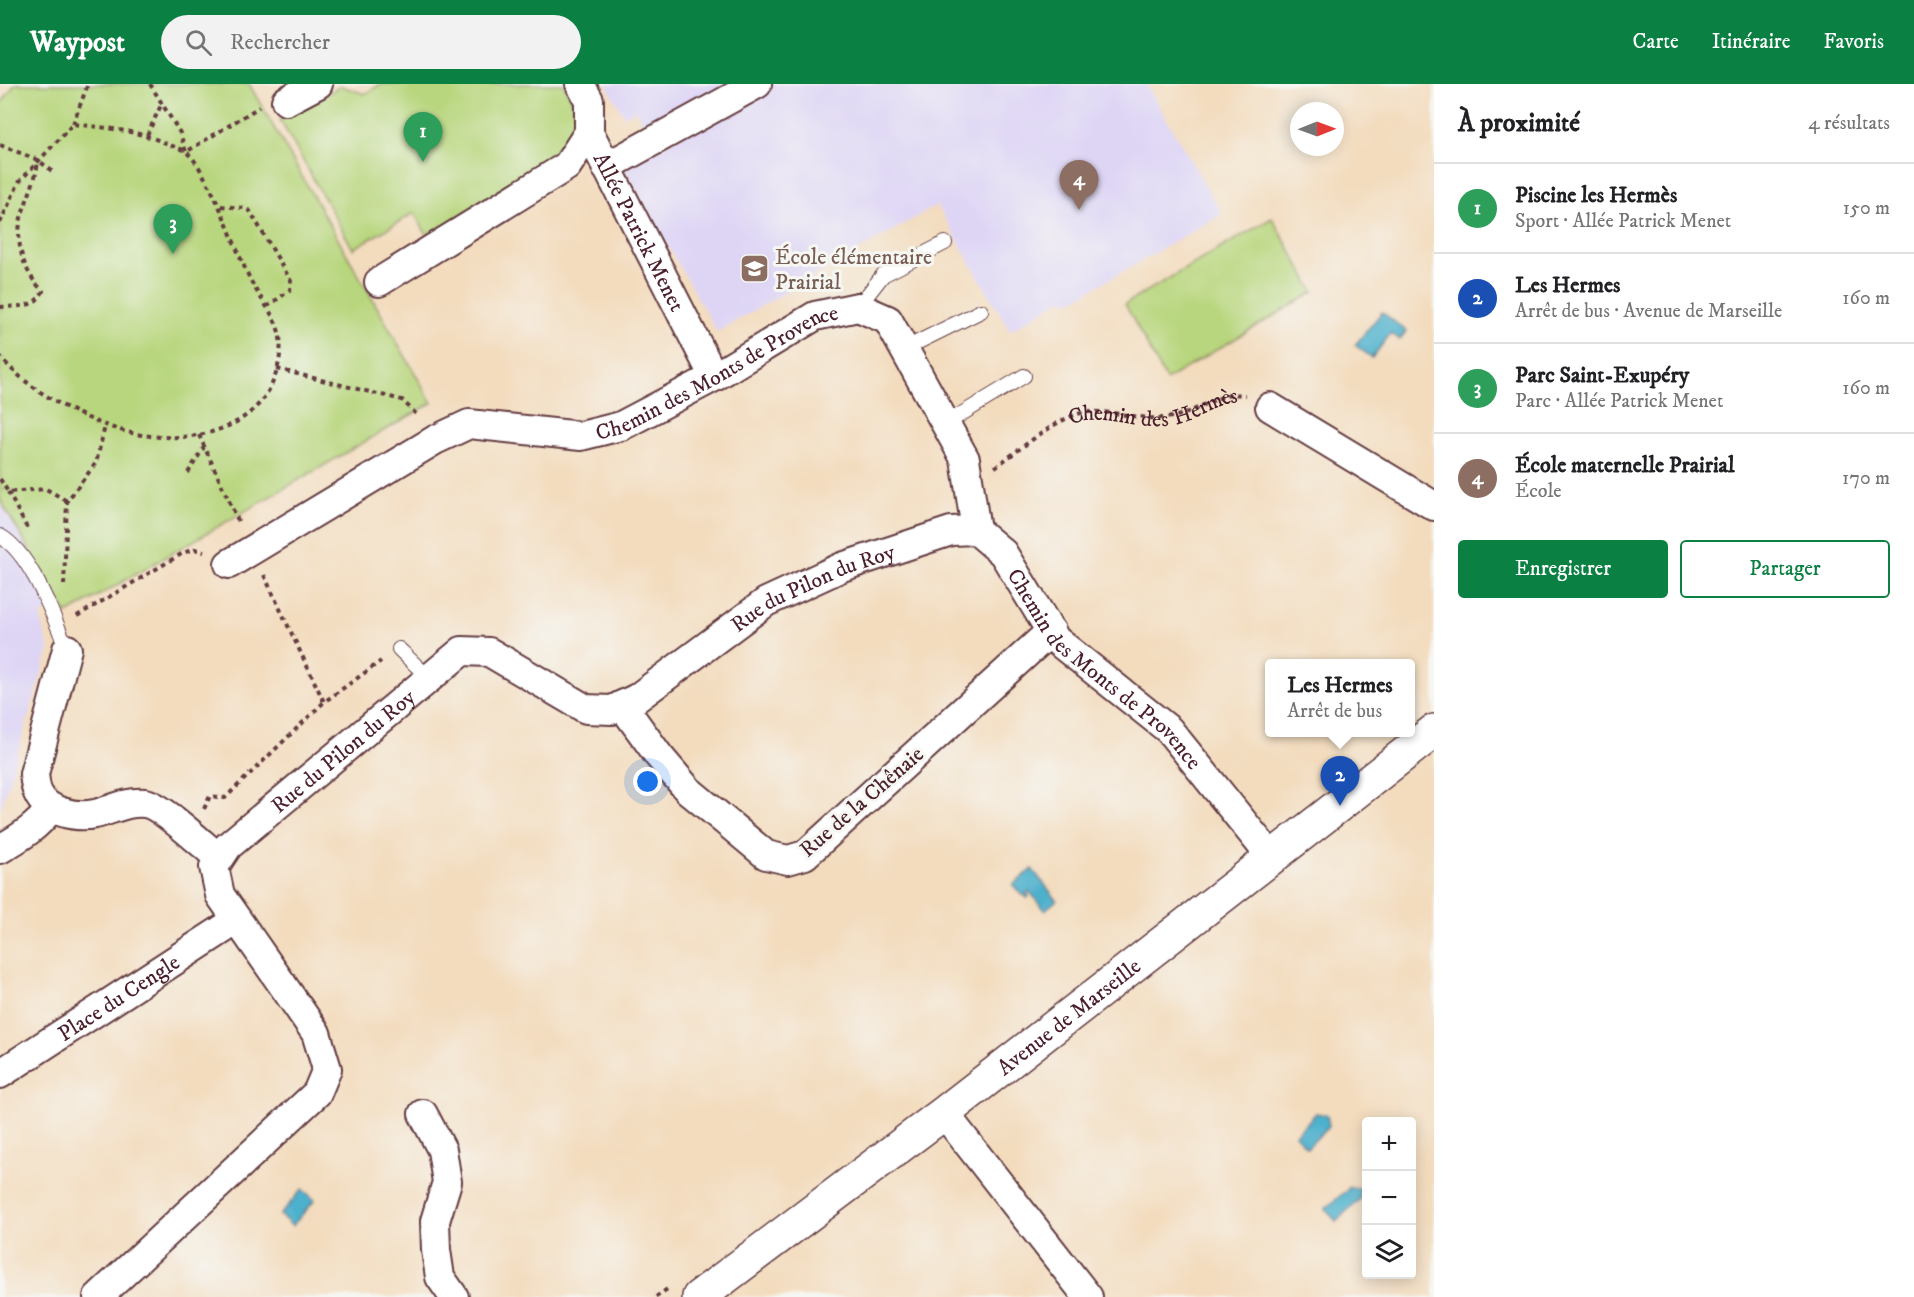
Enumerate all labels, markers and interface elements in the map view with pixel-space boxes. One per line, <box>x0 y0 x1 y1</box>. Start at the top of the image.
search box <box>161 15 581 69</box>
text: Waypost <box>30 25 125 60</box>
icon: search <box>182 26 215 59</box>
text: Rechercher <box>230 29 330 56</box>
text: Carte <box>1633 29 1679 55</box>
text: Itinéraire <box>1712 29 1790 55</box>
text: Favoris <box>1823 29 1884 55</box>
north arrow <box>1290 102 1344 156</box>
text: À proximité <box>1458 107 1580 140</box>
text: 4 résultats <box>1808 111 1890 136</box>
pin: 1 <box>404 112 442 162</box>
street label: Allée Patrick Menet <box>587 148 690 316</box>
pin: 4 <box>1060 160 1098 210</box>
text: Piscine les Hermès <box>1515 182 1677 209</box>
text: 1 <box>1474 196 1481 221</box>
text: 150 m <box>1843 196 1890 221</box>
pin: 3 <box>154 204 192 254</box>
text: Sport · Allée Patrick Menet <box>1515 209 1731 234</box>
place label: École élémentaire Prairial <box>775 244 932 296</box>
school or university icon: École élémentaire Prairial <box>738 253 770 285</box>
text: Les Hermes <box>1515 272 1620 299</box>
text: 2 <box>1473 286 1482 311</box>
text: 160 m <box>1842 286 1890 311</box>
text: Arrêt de bus · Avenue de Marseille <box>1515 299 1782 324</box>
street label: Chemin des Monts de Provence <box>593 300 841 447</box>
text: Parc Saint-Exupéry <box>1515 362 1689 389</box>
text: 3 <box>1474 376 1481 401</box>
text: 160 m <box>1842 376 1890 401</box>
street label: Chemin des Hermès <box>1065 382 1239 433</box>
text: Parc · Allée Patrick Menet <box>1515 389 1723 414</box>
text: École maternelle Prairial <box>1515 452 1735 479</box>
text: 4 <box>1472 466 1483 491</box>
text: 170 m <box>1842 466 1890 491</box>
text: École <box>1515 479 1562 504</box>
street label: Rue du Pilon du Roy <box>726 538 899 639</box>
button: Enregistrer <box>1458 540 1668 598</box>
button: Partager <box>1680 540 1890 598</box>
street label: Chemin des Monts de Provence <box>1001 564 1207 775</box>
popup <box>1265 659 1415 737</box>
text: Les Hermes <box>1287 672 1393 699</box>
street label: Rue du Pilon du Roy <box>266 684 421 820</box>
text: Arrêt de bus <box>1287 699 1382 724</box>
street label: Rue de la Chênaie <box>794 741 929 863</box>
pin: 2 <box>1320 756 1360 806</box>
your location <box>633 767 662 796</box>
street label: Place du Cengle <box>53 949 185 1048</box>
street label: Avenue de Marseille <box>992 953 1147 1082</box>
map controls <box>1362 1117 1416 1279</box>
button: + <box>1362 1117 1416 1171</box>
button: − <box>1362 1171 1416 1225</box>
button: layers <box>1362 1225 1416 1279</box>

